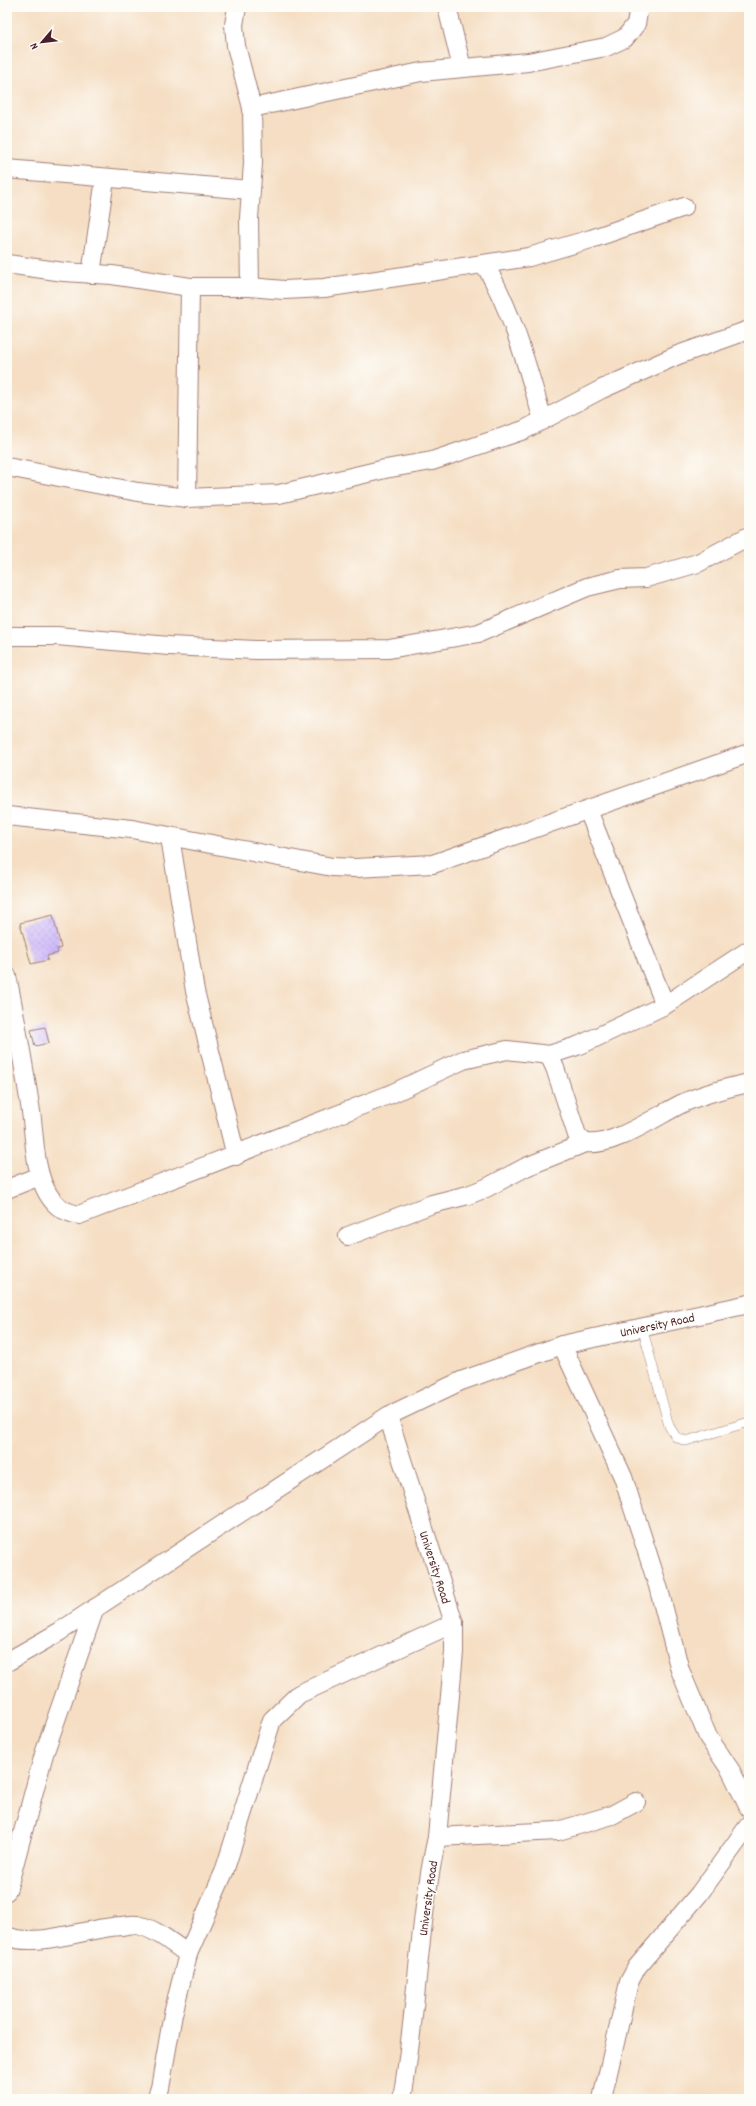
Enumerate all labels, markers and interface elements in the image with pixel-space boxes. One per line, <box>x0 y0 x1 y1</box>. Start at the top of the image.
north arrow <box>22 22 62 62</box>
text: N <box>26 39 43 52</box>
street label: University Road <box>618 1309 697 1344</box>
street label: University Road <box>413 1529 454 1607</box>
street label: University Road <box>415 1859 444 1937</box>

